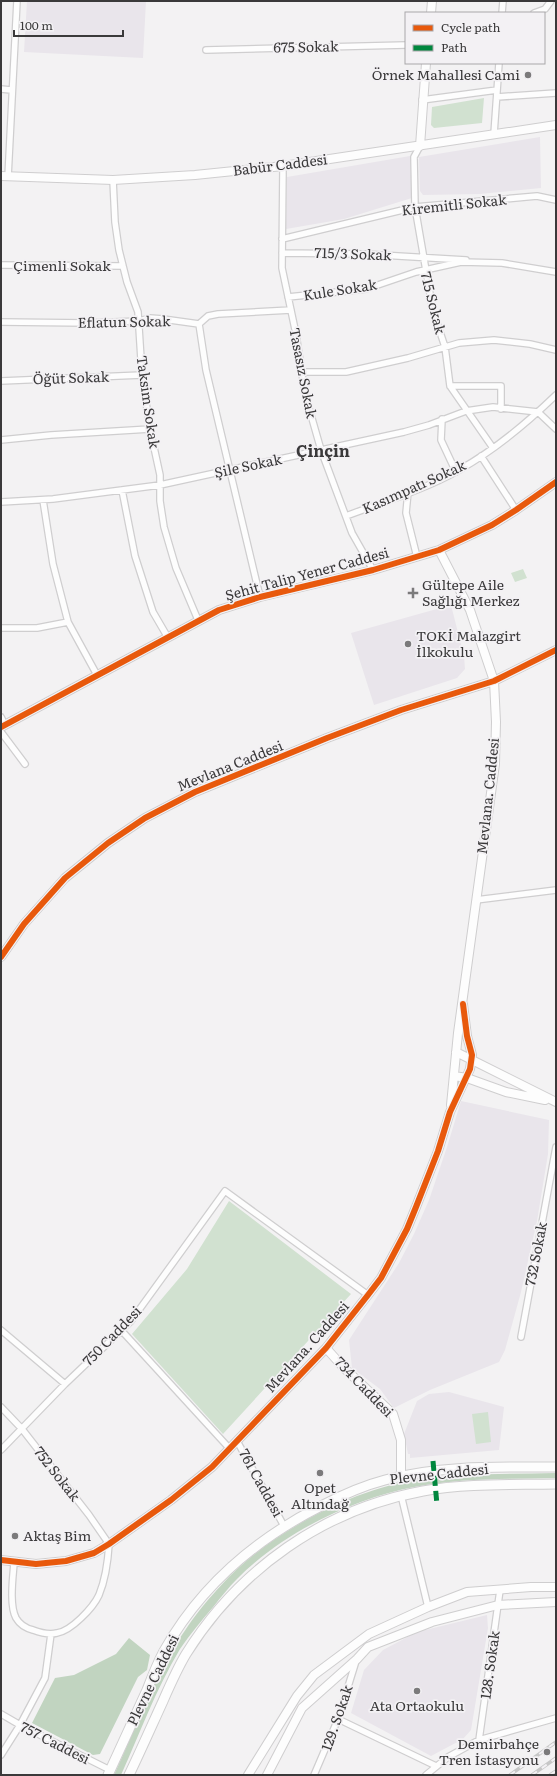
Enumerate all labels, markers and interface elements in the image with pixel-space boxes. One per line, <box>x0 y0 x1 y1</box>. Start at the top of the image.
scale bar <box>14 12 123 38</box>
legend <box>405 12 545 64</box>
text: 100 m <box>20 16 53 34</box>
text: Cycle path <box>441 18 501 36</box>
street label: 675 Sokak <box>273 35 339 57</box>
text: Path <box>441 38 467 56</box>
place label: Örnek Mahallesi Cami <box>372 64 520 84</box>
marker: Örnek Mahallesi Cami <box>523 70 533 80</box>
street label: Babür Caddesi <box>231 148 329 180</box>
street label: Kiremitli Sokak <box>400 189 508 219</box>
street label: 715/3 Sokak <box>314 242 392 264</box>
street label: Çimenli Sokak <box>13 255 111 275</box>
street label: 715 Sokak <box>417 269 451 337</box>
street label: Kule Sokak <box>302 273 379 305</box>
street label: Eflatun Sokak <box>77 310 171 332</box>
street label: Tasasız Sokak <box>285 326 323 420</box>
street label: Taksim Sokak <box>133 354 165 450</box>
street label: Öğüt Sokak <box>32 366 110 388</box>
district label: Çinçin <box>296 438 350 462</box>
street label: Şile Sokak <box>212 448 284 482</box>
street label: Kasımpatı Sokak <box>358 454 469 518</box>
street label: Şehit Talip Yener Caddesi <box>223 541 391 605</box>
place label: Gültepe Aile Sağlığı Merkez <box>422 574 520 610</box>
marker: Gültepe Aile Sağlığı Merkez <box>407 587 419 599</box>
place label: TOKİ Malazgirt İlkokulu <box>416 625 521 661</box>
marker: TOKİ Malazgirt İlkokulu <box>403 639 413 649</box>
street label: Mevlana Caddesi <box>174 735 286 795</box>
street label: Mevlana. Caddesi <box>471 736 503 855</box>
street label: 732 Sokak <box>519 1220 551 1288</box>
street label: Mevlana. Caddesi <box>260 1296 353 1397</box>
street label: 750 Caddesi <box>77 1301 145 1370</box>
street label: 734 Caddesi <box>331 1352 399 1421</box>
street label: 752 Sokak <box>30 1442 86 1505</box>
street label: 761 Caddesi <box>235 1445 289 1521</box>
street label: Plevne Caddesi <box>388 1458 490 1488</box>
marker: Opet Altındağ <box>315 1468 325 1478</box>
place label: Opet Altındağ <box>291 1477 349 1513</box>
place label: Aktaş Bim <box>23 1525 92 1545</box>
marker: Aktaş Bim <box>10 1531 20 1541</box>
street label: 128. Sokak <box>474 1629 504 1700</box>
street label: Plevne Caddesi <box>121 1630 183 1729</box>
street label: 129. Sokak <box>315 1682 357 1753</box>
marker: Ata Ortaokulu <box>412 1686 422 1696</box>
place label: Ata Ortaokulu <box>370 1695 464 1715</box>
street label: 757 Caddesi <box>17 1716 94 1768</box>
place label: Demirbahçe Tren İstasyonu <box>439 1733 539 1769</box>
marker: Demirbahçe Tren İstasyonu <box>542 1747 552 1757</box>

